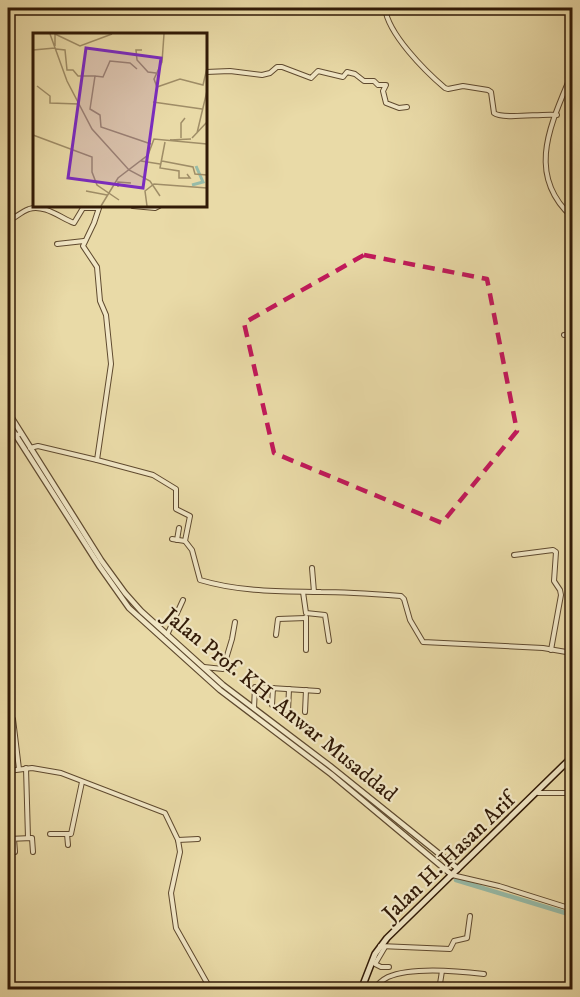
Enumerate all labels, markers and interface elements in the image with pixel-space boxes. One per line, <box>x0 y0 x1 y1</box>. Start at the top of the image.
inset map <box>33 33 207 207</box>
street label: Jalan Prof. KH. Anwar Musaddad <box>156 601 403 808</box>
street label: Jalan H. Hasan Arif <box>376 784 524 929</box>

